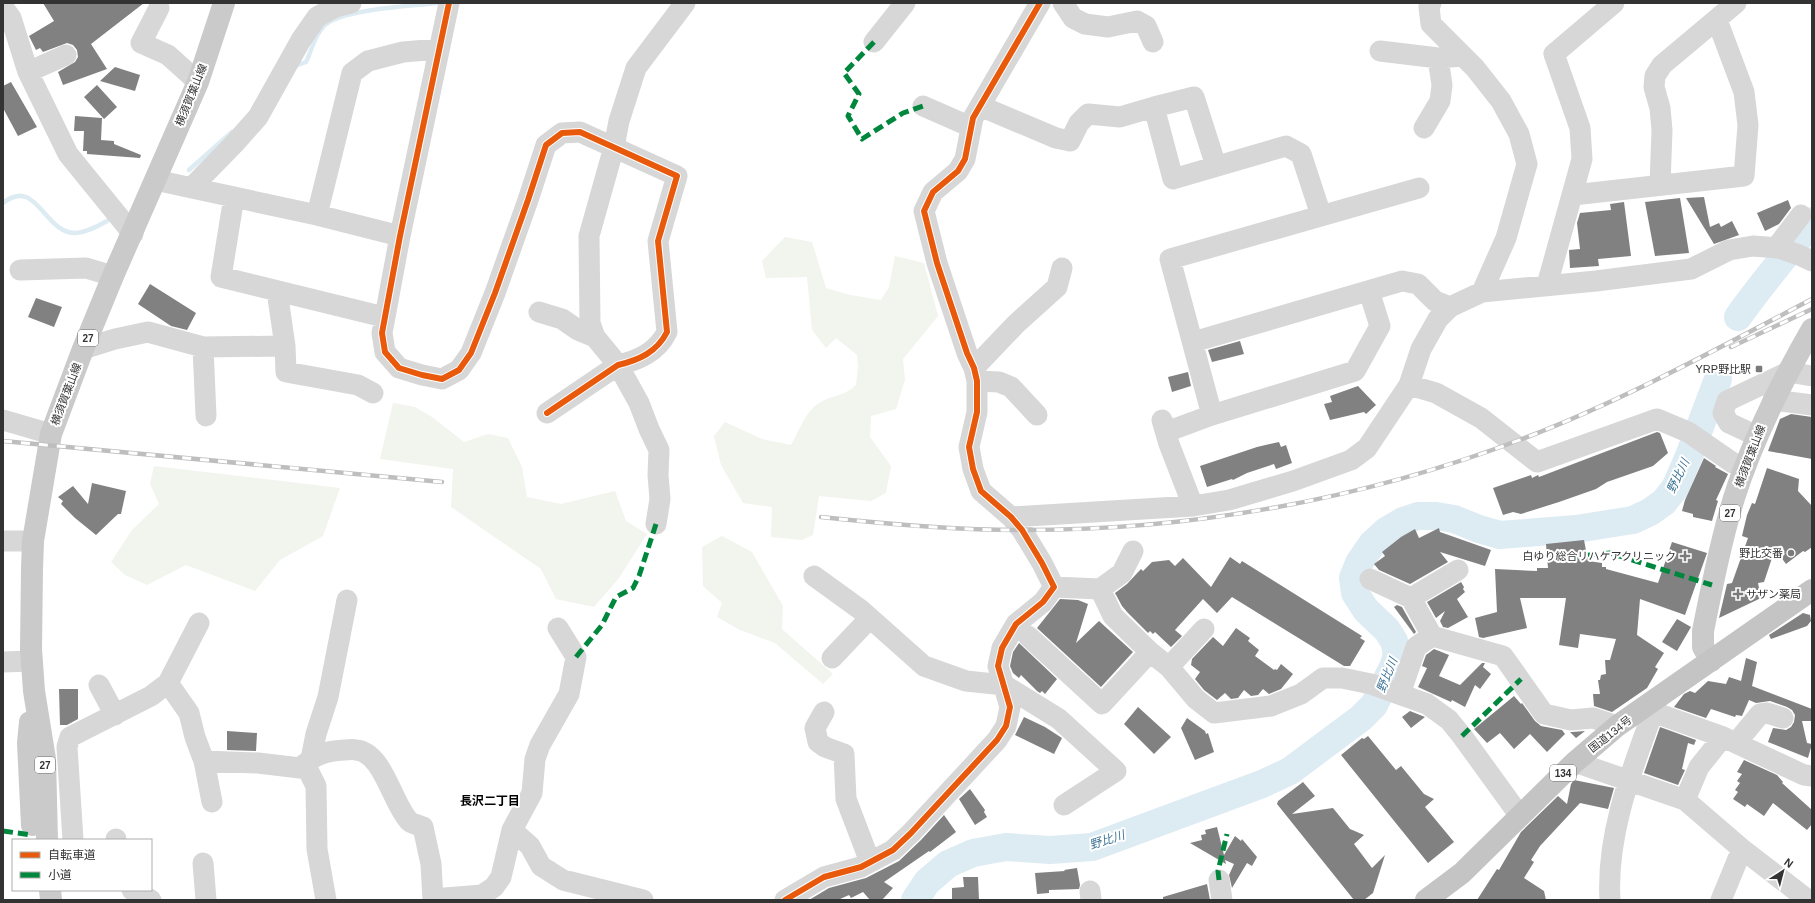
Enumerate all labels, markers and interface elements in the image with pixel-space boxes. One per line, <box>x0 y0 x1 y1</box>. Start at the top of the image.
street label: 横須賀葉山線 <box>173 62 209 128</box>
road number: 27 <box>78 330 98 346</box>
street label: 横須賀葉山線 <box>49 361 83 427</box>
place label: YRP野比駅 <box>1695 363 1751 375</box>
marker: YRP野比駅 <box>1754 364 1764 374</box>
street label: 横須賀葉山線 <box>1733 423 1767 489</box>
water label: 野比川 <box>1664 455 1693 495</box>
road number: 27 <box>1720 505 1740 521</box>
place label: 野比交番 <box>1739 547 1783 559</box>
marker: 野比交番 <box>1786 548 1796 558</box>
place label: 白ゆり総合リハケアクリニック <box>1523 550 1676 562</box>
marker: 白ゆり総合リハケアクリニック <box>1679 550 1691 562</box>
place label: サザン薬局 <box>1746 588 1801 600</box>
marker: サザン薬局 <box>1733 589 1743 599</box>
water label: 野比川 <box>1374 654 1401 694</box>
street label: 国道134号 <box>1586 713 1634 755</box>
road number: 27 <box>35 757 55 773</box>
road number: 134 <box>1550 765 1576 781</box>
district label: 長沢二丁目 <box>460 794 520 808</box>
water label: 野比川 <box>1088 827 1128 852</box>
legend <box>12 839 152 891</box>
text: 自転車道 <box>48 848 96 862</box>
north arrow <box>1763 851 1803 891</box>
text: N <box>1782 856 1796 870</box>
text: 小道 <box>48 868 72 882</box>

